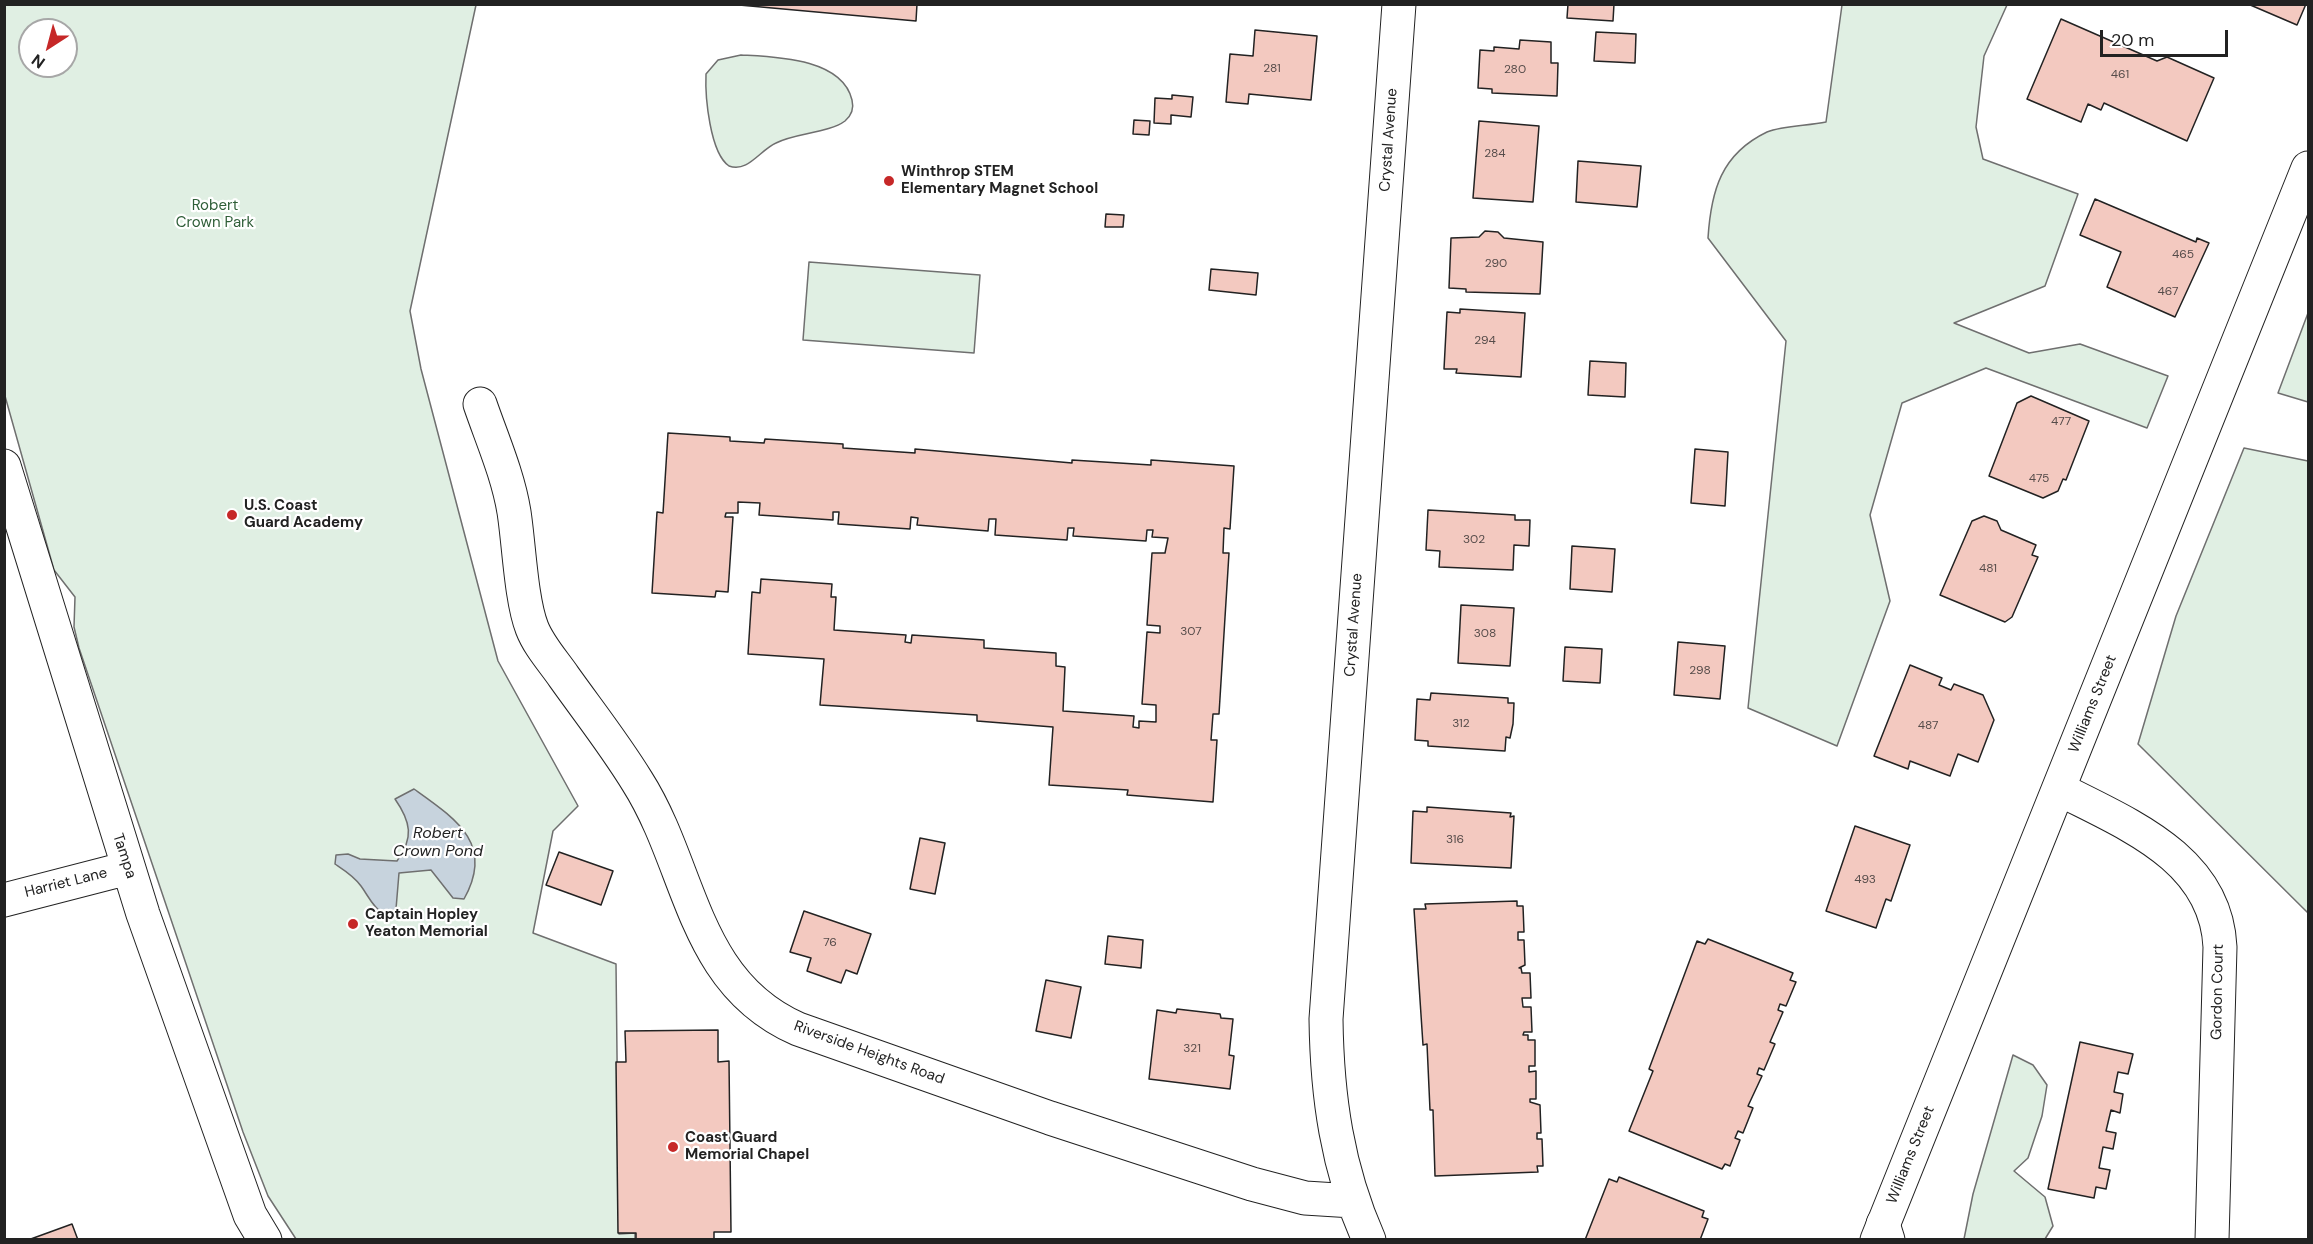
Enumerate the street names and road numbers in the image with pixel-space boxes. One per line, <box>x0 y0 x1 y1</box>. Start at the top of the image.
street label: Crystal Avenue <box>1376 88 1402 192</box>
street label: Crystal Avenue <box>1341 573 1367 677</box>
street label: Williams Street <box>2065 652 2121 756</box>
street label: Tampa <box>108 831 140 881</box>
street label: Harriet Lane <box>23 864 109 902</box>
street label: Gordon Court <box>2208 944 2228 1040</box>
street label: Riverside Heights Road <box>791 1017 947 1089</box>
street label: Williams Street <box>1883 1103 1939 1207</box>

